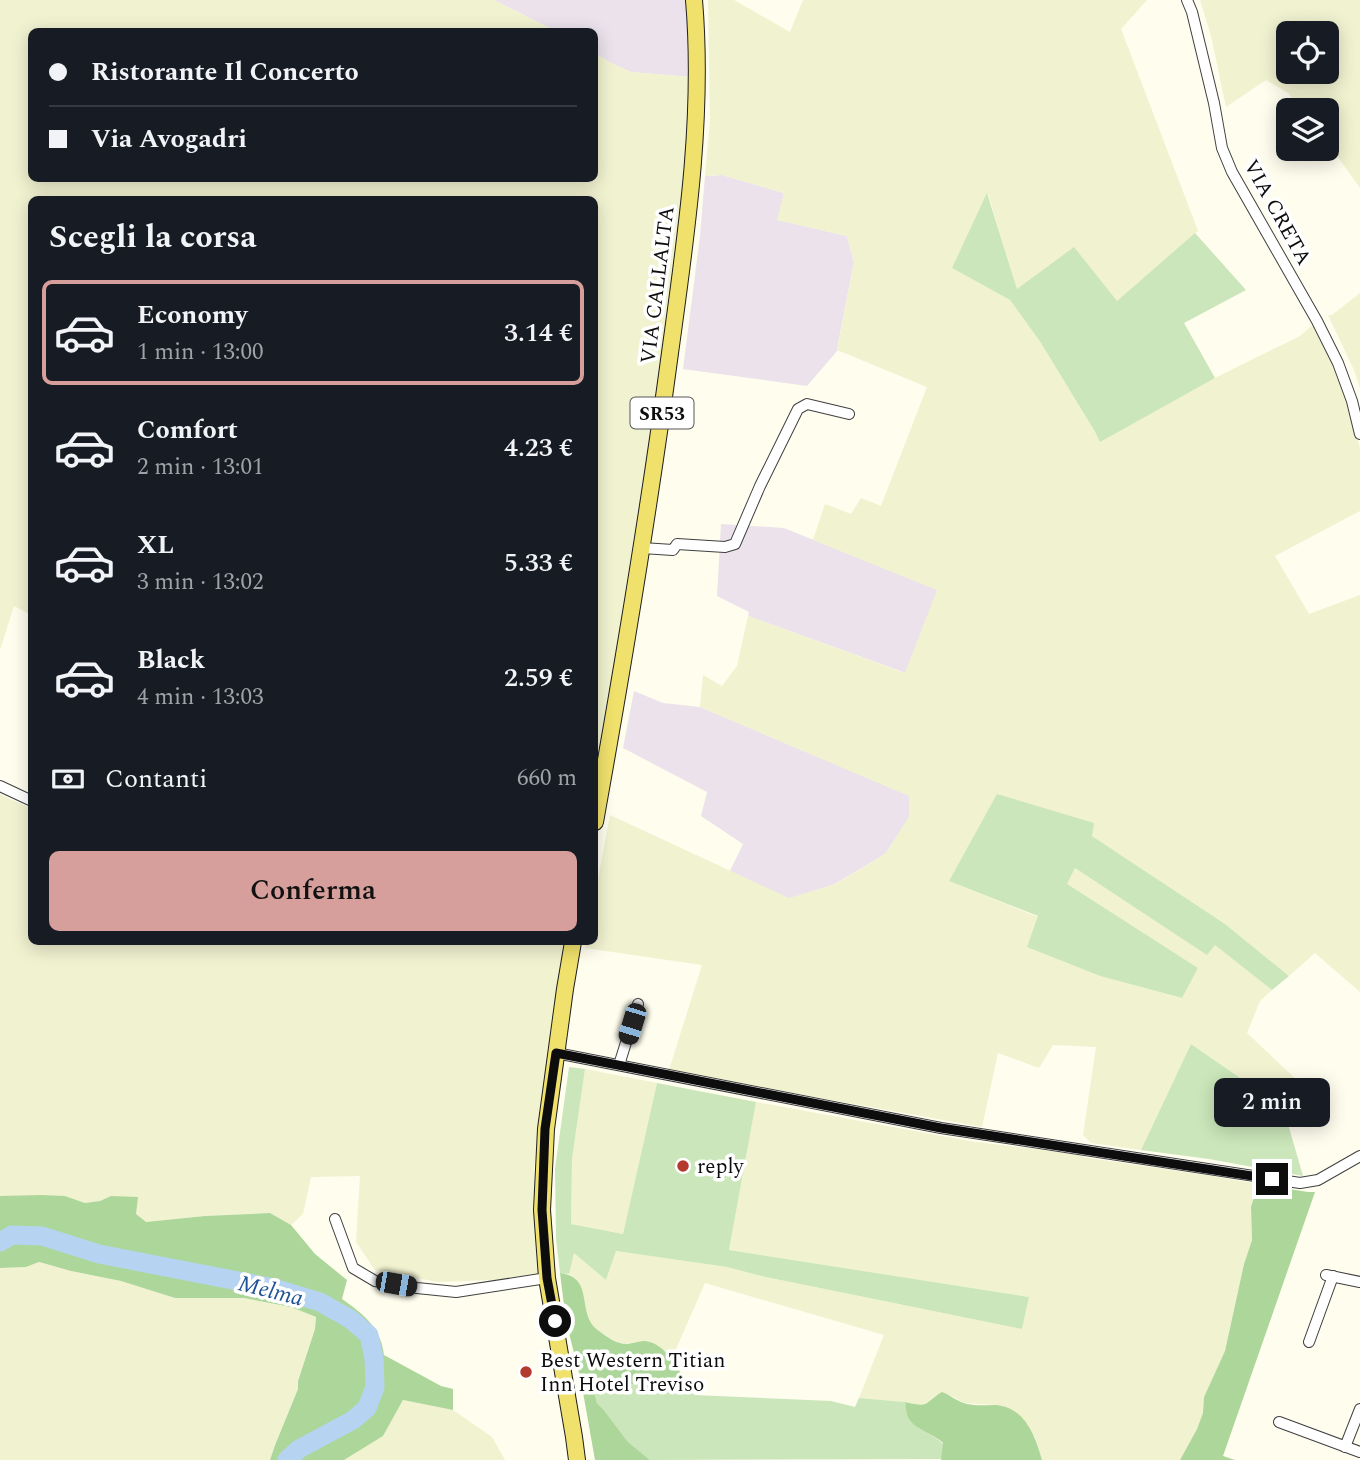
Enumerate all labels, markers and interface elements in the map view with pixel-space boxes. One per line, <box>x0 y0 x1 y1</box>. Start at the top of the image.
map controls <box>1276 21 1339 161</box>
button: locate <box>1276 21 1339 84</box>
text: Ristorante Il Concerto <box>91 52 359 92</box>
button: layers <box>1276 98 1339 161</box>
text: Via Avogadri <box>91 119 247 159</box>
street label: VIA CRETA <box>1235 154 1320 272</box>
street label: VIA CALLALTA <box>632 204 684 366</box>
text: Scegli la corsa <box>49 213 257 262</box>
text: Economy <box>137 295 247 335</box>
icon: car <box>53 301 116 364</box>
text: 3.14 € <box>504 313 573 353</box>
text: 1 min · 13:00 <box>137 335 264 370</box>
road number: SR53 <box>630 398 694 428</box>
text: Comfort <box>137 410 238 450</box>
icon: car <box>53 416 116 479</box>
text: 4.23 € <box>504 428 573 468</box>
text: 2 min · 13:01 <box>137 450 264 485</box>
text: XL <box>137 525 174 565</box>
icon: car <box>53 531 116 594</box>
text: 5.33 € <box>504 543 573 583</box>
text: 3 min · 13:02 <box>137 565 264 600</box>
text: Black <box>137 640 205 680</box>
icon: car <box>53 646 116 709</box>
text: 2.59 € <box>504 658 573 698</box>
text: 4 min · 13:03 <box>137 680 264 715</box>
text: Contanti <box>105 759 207 799</box>
icon: cash <box>49 760 87 798</box>
text: 660 m <box>517 761 577 796</box>
button: Conferma <box>49 851 577 931</box>
car <box>616 1001 649 1047</box>
callout: 2 min <box>1214 1078 1330 1126</box>
text: 2 min <box>1242 1085 1302 1120</box>
place label: reply <box>697 1151 745 1183</box>
marker: reply <box>675 1158 691 1174</box>
route end <box>1256 1163 1288 1195</box>
water label: Melma <box>234 1266 307 1317</box>
car <box>374 1270 419 1298</box>
route start <box>539 1305 571 1337</box>
place label: Best Western Titian Inn Hotel Treviso <box>540 1345 726 1401</box>
marker: Best Western Titian Inn Hotel Treviso <box>518 1364 534 1380</box>

